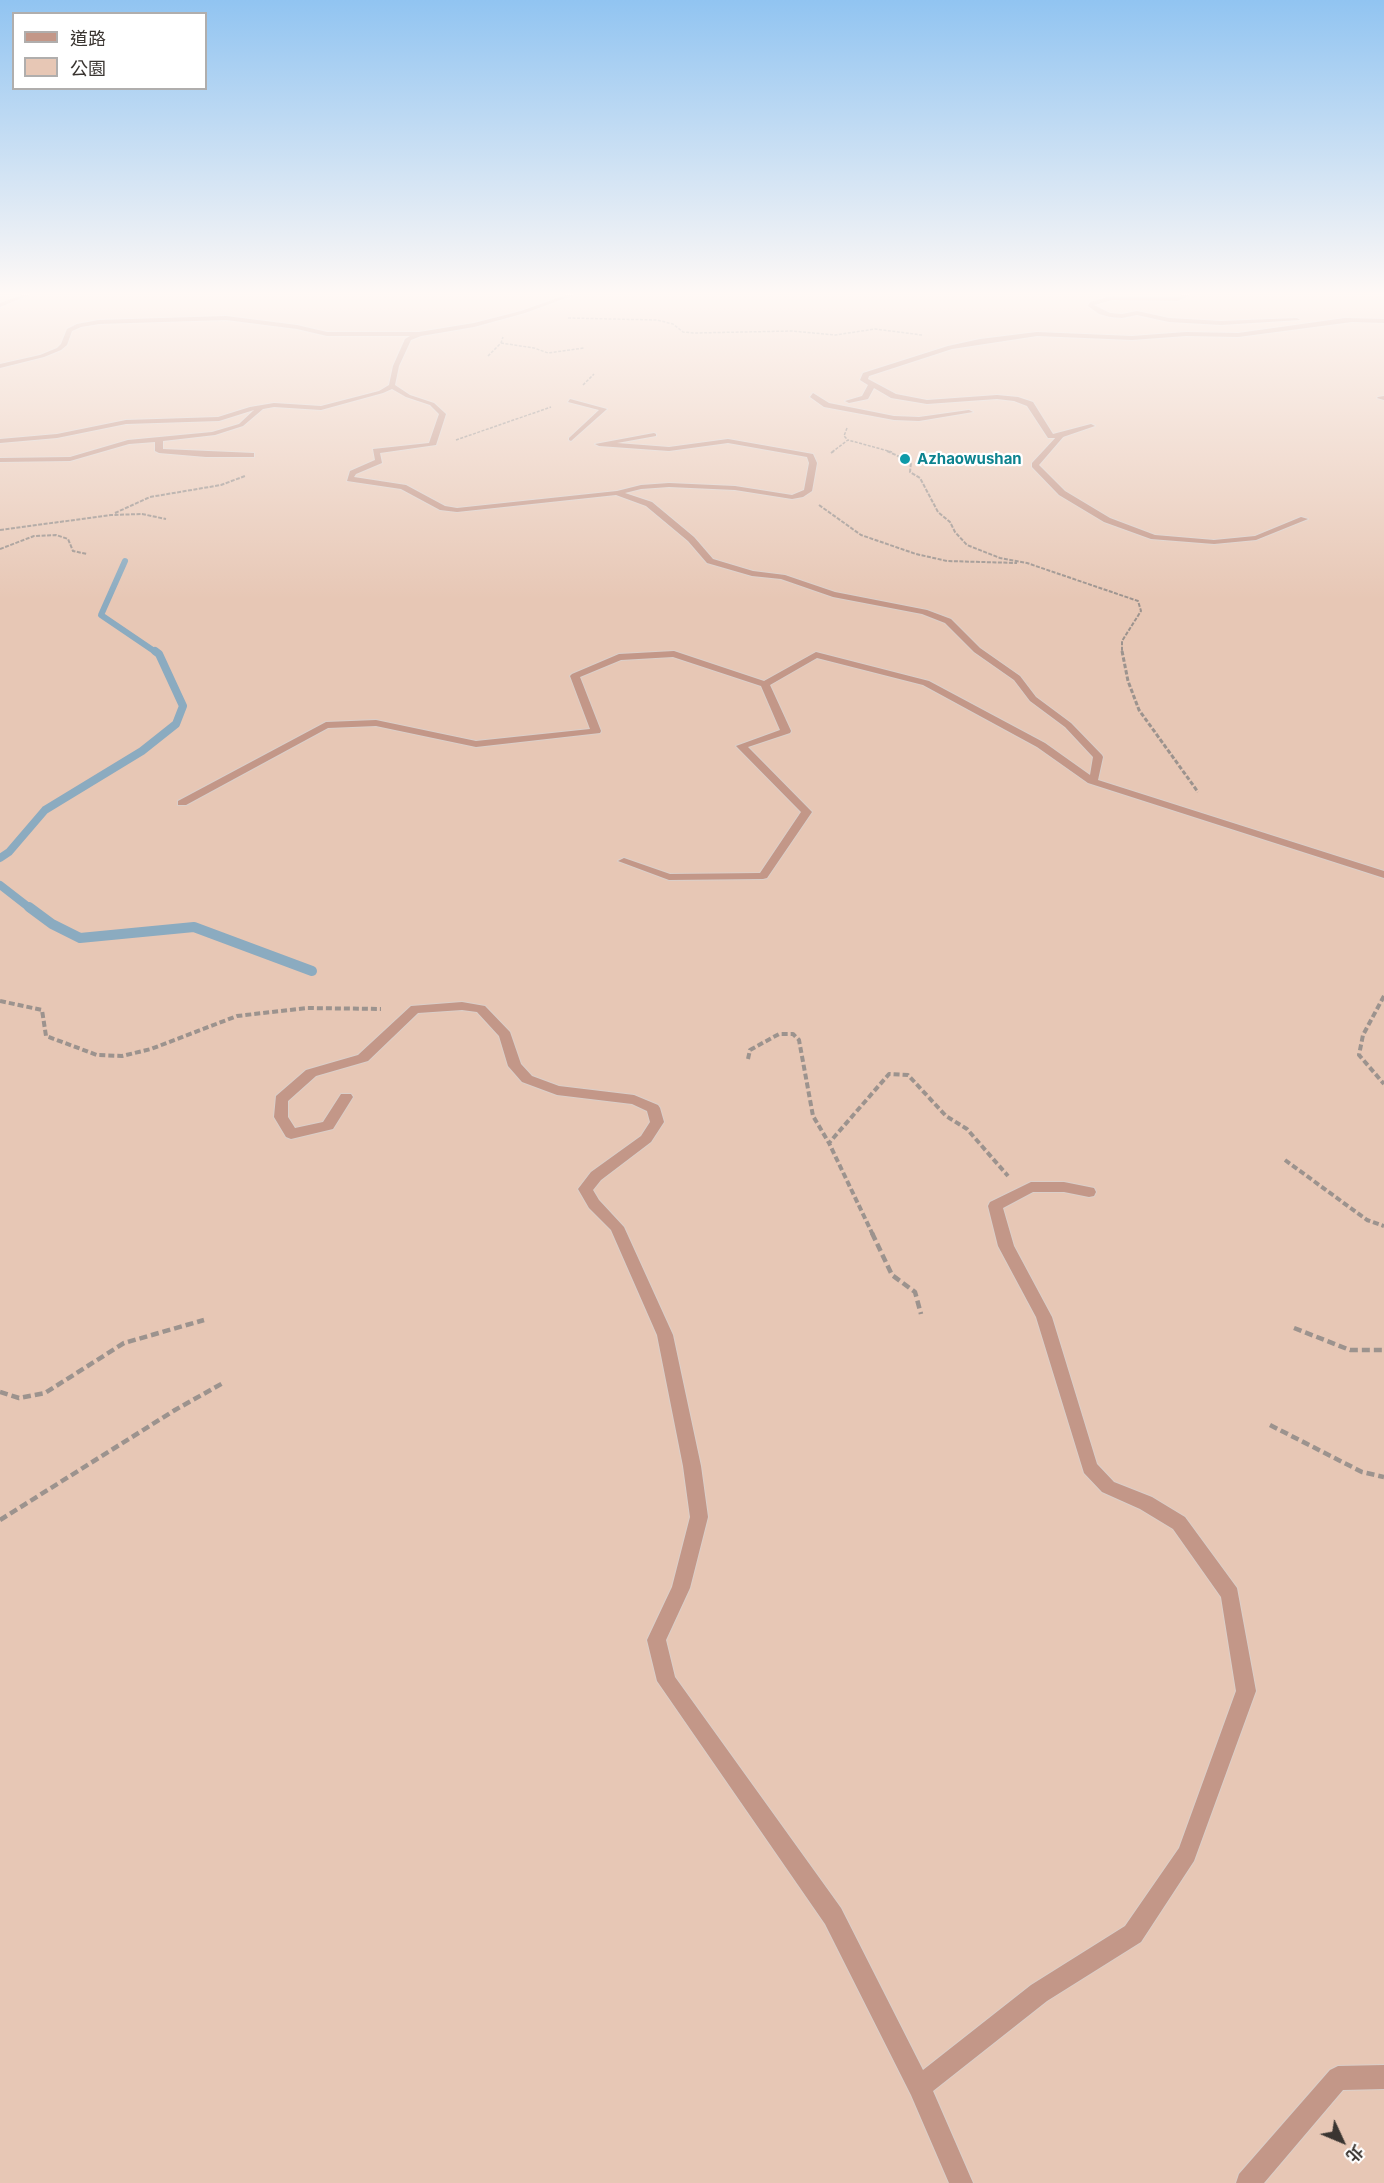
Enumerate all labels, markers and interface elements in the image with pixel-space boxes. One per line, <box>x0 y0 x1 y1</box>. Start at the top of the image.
legend <box>12 12 207 90</box>
text: 道路 <box>70 28 106 49</box>
text: 公園 <box>70 58 106 79</box>
place label: Azhaowushan <box>917 450 1022 468</box>
marker: Azhaowushan <box>898 452 912 466</box>
north arrow <box>1312 2111 1372 2171</box>
text: 北 <box>1342 2141 1368 2166</box>

